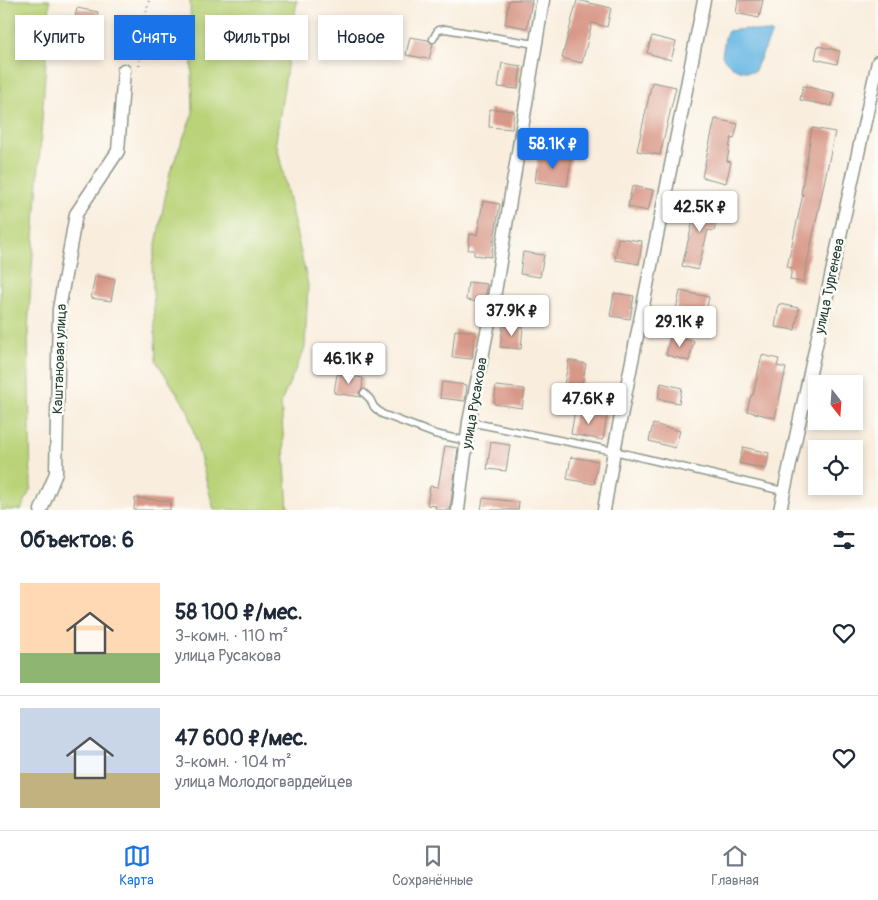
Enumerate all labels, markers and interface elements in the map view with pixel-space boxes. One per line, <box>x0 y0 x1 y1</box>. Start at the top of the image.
chip: Купить <box>15 15 104 60</box>
chip: Снять <box>114 15 195 60</box>
chip: Фильтры <box>205 15 308 60</box>
chip: Новое <box>318 15 403 60</box>
pin: 58.1K ₽ <box>507 128 599 170</box>
text: 58.1K ₽ <box>528 134 578 154</box>
pin: 42.5K ₽ <box>654 190 746 233</box>
text: 42.5K ₽ <box>673 197 727 217</box>
street label: улица Тургенева <box>811 237 848 336</box>
pin: 37.9K ₽ <box>466 294 558 337</box>
text: 37.9K ₽ <box>486 301 538 321</box>
street label: Каштановая улица <box>49 304 70 414</box>
pin: 29.1K ₽ <box>634 306 726 348</box>
text: 29.1K ₽ <box>655 312 705 332</box>
pin: 46.1K ₽ <box>303 342 395 385</box>
text: 46.1K ₽ <box>323 349 375 369</box>
street label: улица Русакова <box>458 356 491 451</box>
north arrow <box>808 375 862 430</box>
map controls <box>808 375 863 495</box>
pin: 47.6K ₽ <box>543 382 635 425</box>
text: 47.6K ₽ <box>562 389 616 409</box>
button: locate <box>808 440 863 495</box>
icon: filters <box>830 526 858 554</box>
text: Объектов: 6 <box>20 527 134 554</box>
text: 58 100 ₽/мес. <box>175 599 303 626</box>
icon: home <box>60 603 120 663</box>
icon: heart <box>830 619 858 647</box>
text: 3-комн. · 110 m² <box>175 626 288 646</box>
text: улица Русакова <box>175 646 281 666</box>
text: 47 600 ₽/мес. <box>175 725 308 752</box>
icon: home <box>60 728 120 788</box>
icon: heart <box>830 744 858 772</box>
text: 3-комн. · 104 m² <box>175 752 291 772</box>
text: улица Молодогвардейцев <box>175 772 353 792</box>
tab: Карта <box>119 842 154 889</box>
tab: Сохранённые <box>392 842 473 889</box>
tab: Главная <box>711 842 759 889</box>

